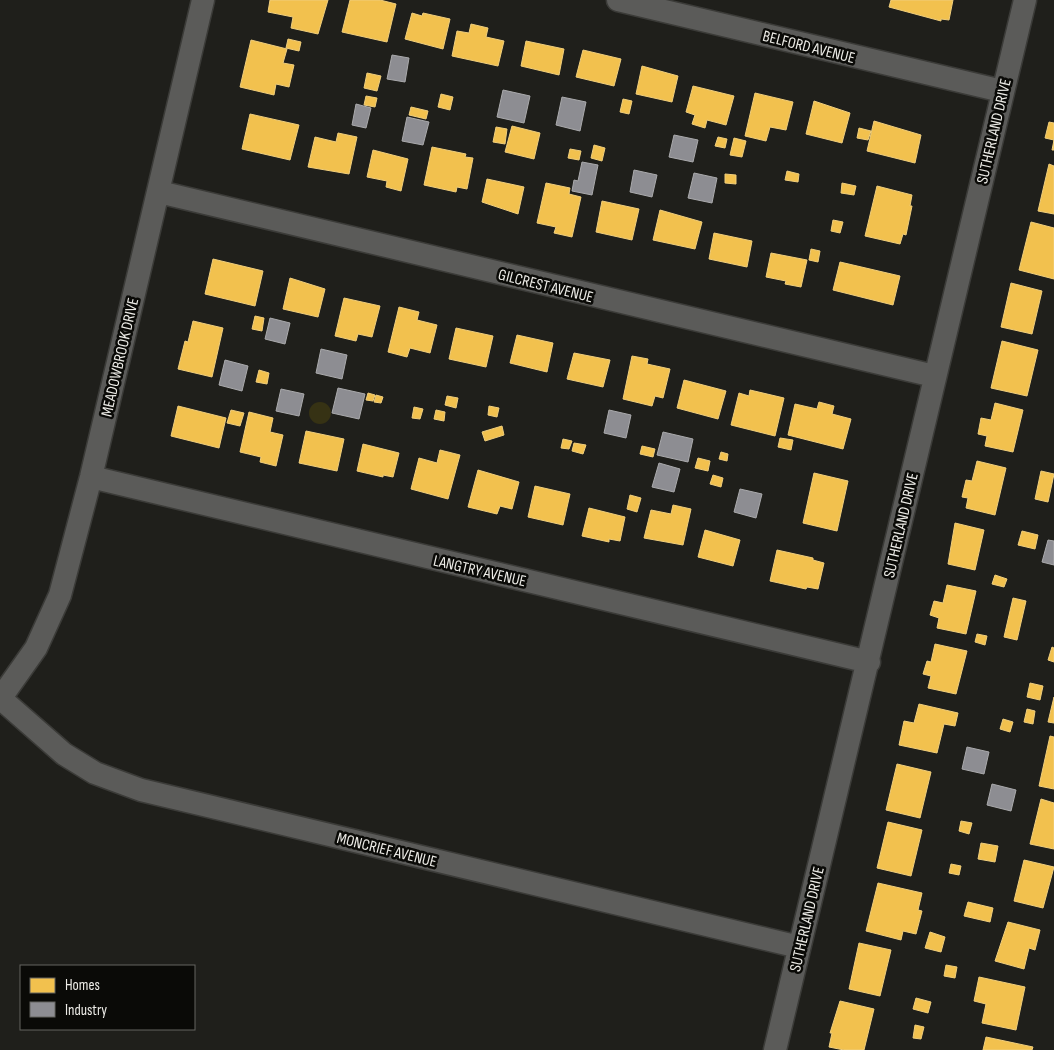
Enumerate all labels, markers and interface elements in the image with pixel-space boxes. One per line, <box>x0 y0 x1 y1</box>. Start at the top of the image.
street label: BELFORD AVENUE <box>761 27 857 68</box>
street label: SUTHERLAND DRIVE <box>973 77 1016 186</box>
street label: GILCREST AVENUE <box>496 265 595 307</box>
street label: MEADOWBROOK DRIVE <box>98 296 143 419</box>
street label: SUTHERLAND DRIVE <box>880 471 923 580</box>
street label: LANGTRY AVENUE <box>431 552 528 591</box>
street label: MONCRIEF AVENUE <box>335 829 439 872</box>
street label: SUTHERLAND DRIVE <box>786 865 829 974</box>
legend <box>20 965 195 1030</box>
text: Homes <box>65 976 100 995</box>
text: Industry <box>65 1001 107 1020</box>

